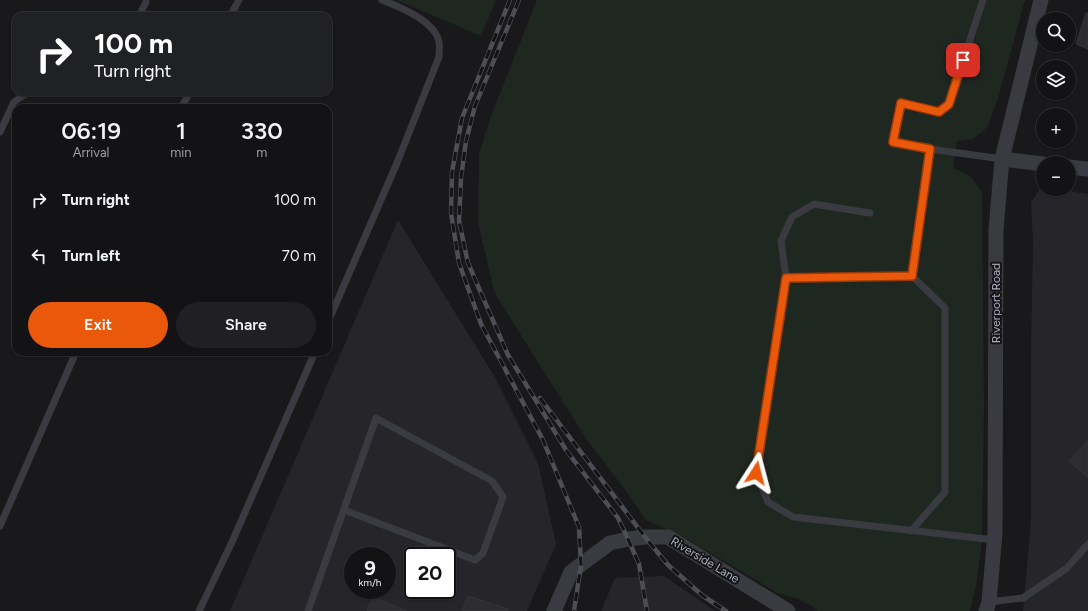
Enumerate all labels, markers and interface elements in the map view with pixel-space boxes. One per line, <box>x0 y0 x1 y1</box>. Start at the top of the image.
map controls <box>1036 12 1076 196</box>
button: search <box>1036 12 1076 52</box>
text: 100 m <box>94 26 173 60</box>
icon: right <box>28 28 80 80</box>
pin <box>946 43 980 77</box>
icon: arrive <box>952 49 974 71</box>
text: Turn right <box>94 60 171 82</box>
button: layers <box>1036 60 1076 100</box>
button: + <box>1036 108 1076 148</box>
text: 06:19 <box>61 116 121 145</box>
text: 1 <box>176 116 186 145</box>
text: 330 <box>241 116 283 145</box>
text: Arrival <box>73 145 109 160</box>
text: min <box>170 145 192 160</box>
text: m <box>256 145 267 160</box>
button: − <box>1036 156 1076 196</box>
icon: right <box>28 189 50 211</box>
text: Turn right <box>62 191 130 209</box>
text: 100 m <box>274 191 316 209</box>
icon: left <box>28 245 50 267</box>
text: Turn left <box>62 247 120 265</box>
text: 70 m <box>282 247 316 265</box>
street label: Riverport Road <box>989 263 1003 343</box>
button: Exit <box>28 302 168 348</box>
button: Share <box>176 302 316 348</box>
position arrow <box>735 452 777 494</box>
street label: Riverside Lane <box>668 534 742 586</box>
speed limit sign: 20 <box>404 547 456 599</box>
text: 9 <box>364 556 376 580</box>
text: km/h <box>359 576 381 589</box>

